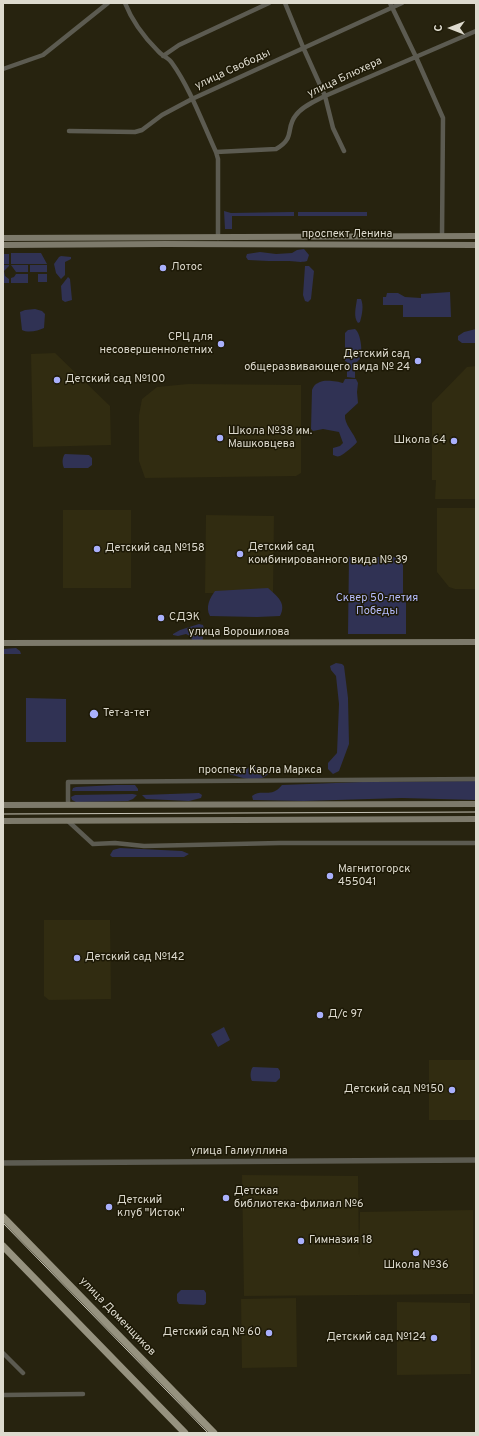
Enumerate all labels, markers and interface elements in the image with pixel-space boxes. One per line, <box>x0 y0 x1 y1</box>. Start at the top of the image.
north arrow <box>431 8 471 48</box>
text: С <box>432 24 446 32</box>
street label: улица Свободы <box>193 47 273 93</box>
street label: улица Блюхера <box>306 55 384 101</box>
street label: проспект Ленина <box>302 228 392 242</box>
place label: Лотос <box>171 261 202 275</box>
marker: Лотос <box>158 263 168 273</box>
place label: СРЦ для несовершеннолетних <box>99 331 213 357</box>
marker: СРЦ для несовершеннолетних <box>216 339 226 349</box>
place label: Детский сад общеразвивающего вида № 24 <box>244 348 410 374</box>
marker: Детский сад общеразвивающего вида № 24 <box>413 356 423 366</box>
place label: Детский сад №100 <box>65 373 165 387</box>
marker: Детский сад №100 <box>52 375 62 385</box>
place label: Школа №38 им. Машковцева <box>228 425 312 451</box>
marker: Школа №38 им. Машковцева <box>215 433 225 443</box>
place label: Школа 64 <box>394 434 446 448</box>
marker: Школа 64 <box>449 436 459 446</box>
place label: Детский сад комбинированного вида № 39 <box>248 541 408 567</box>
place label: Детский сад №158 <box>105 542 205 556</box>
marker: Детский сад №158 <box>92 544 102 554</box>
marker: Детский сад комбинированного вида № 39 <box>235 549 245 559</box>
park label: Сквер 50-летия Победы <box>336 592 418 618</box>
place label: СДЭК <box>169 611 200 625</box>
marker: СДЭК <box>156 613 166 623</box>
street label: улица Ворошилова <box>189 626 289 640</box>
place label: Тет-а-тет <box>103 707 150 721</box>
marker: Тет-а-тет <box>88 708 100 720</box>
street label: проспект Карла Маркса <box>198 764 322 778</box>
place label: Магнитогорск 455041 <box>338 863 410 889</box>
marker: Магнитогорск 455041 <box>325 871 335 881</box>
place label: Детский сад №142 <box>85 951 185 965</box>
marker: Детский сад №142 <box>72 953 82 963</box>
place label: Д/с 97 <box>328 1008 362 1022</box>
marker: Д/с 97 <box>315 1010 325 1020</box>
place label: Детский сад №150 <box>344 1083 444 1097</box>
marker: Детский сад №150 <box>447 1085 457 1095</box>
street label: улица Галиуллина <box>190 1145 288 1159</box>
place label: Детская библиотека-филиал №6 <box>234 1185 364 1211</box>
marker: Детская библиотека-филиал №6 <box>221 1193 231 1203</box>
place label: Детский клуб "Исток" <box>117 1194 185 1220</box>
marker: Детский клуб "Исток" <box>104 1202 114 1212</box>
place label: Гимназия 18 <box>309 1234 373 1248</box>
marker: Гимназия 18 <box>296 1236 306 1246</box>
marker: Школа №36 <box>411 1248 421 1258</box>
place label: Школа №36 <box>383 1259 449 1273</box>
street label: улица Доменщиков <box>76 1275 158 1359</box>
place label: Детский сад № 60 <box>163 1326 261 1340</box>
marker: Детский сад № 60 <box>264 1328 274 1338</box>
place label: Детский сад №124 <box>326 1331 426 1345</box>
marker: Детский сад №124 <box>429 1333 439 1343</box>

